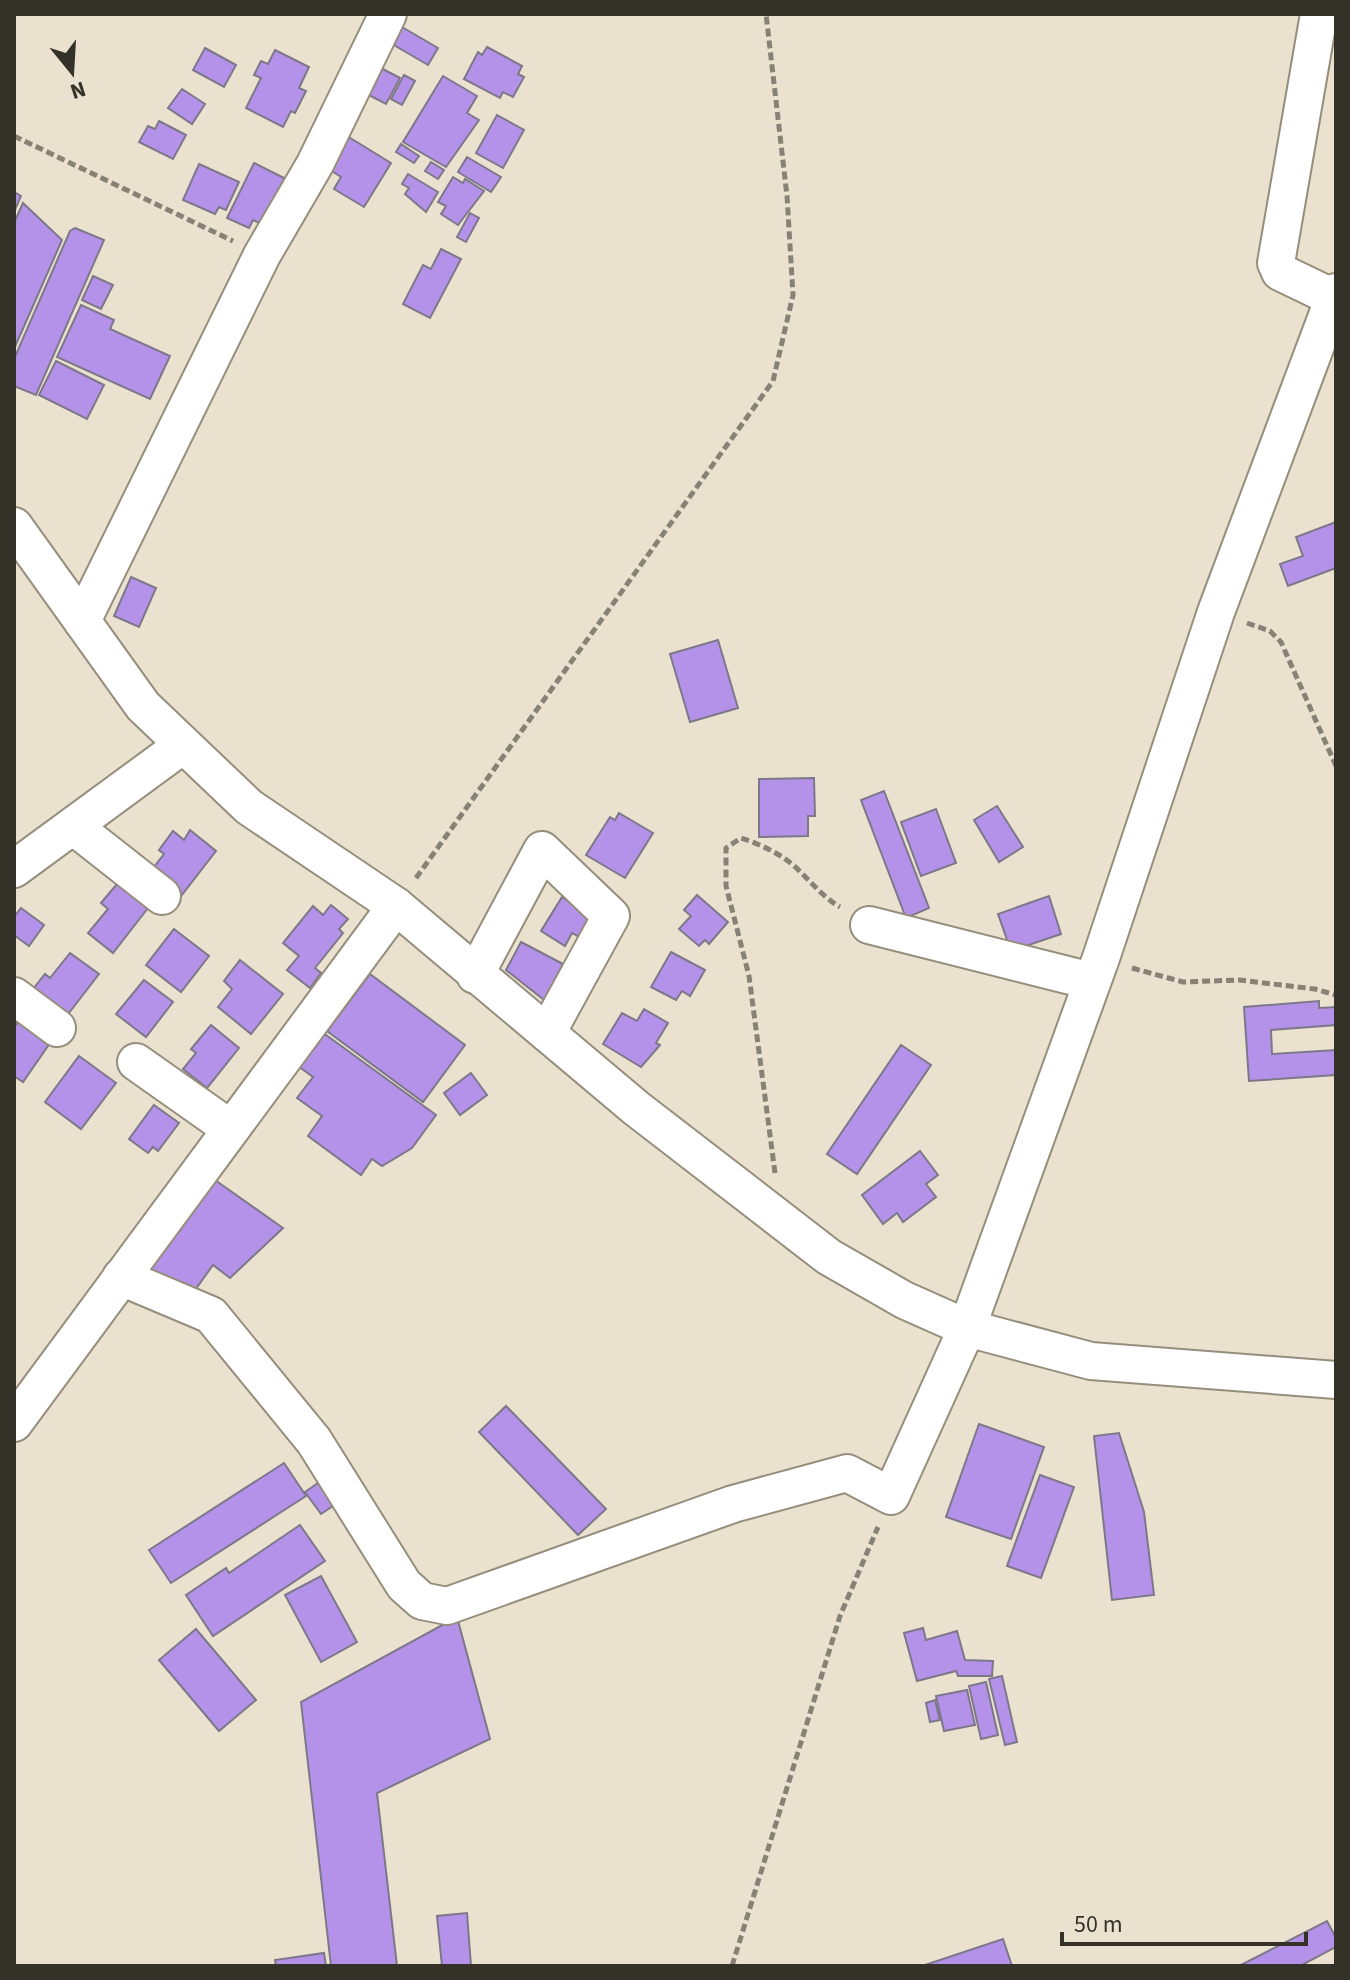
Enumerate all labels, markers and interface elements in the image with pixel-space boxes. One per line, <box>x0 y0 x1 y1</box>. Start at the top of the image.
north arrow <box>32 32 112 112</box>
text: N <box>66 73 90 108</box>
scale bar <box>1062 1896 1306 1946</box>
text: 50 m <box>1074 1907 1123 1942</box>

